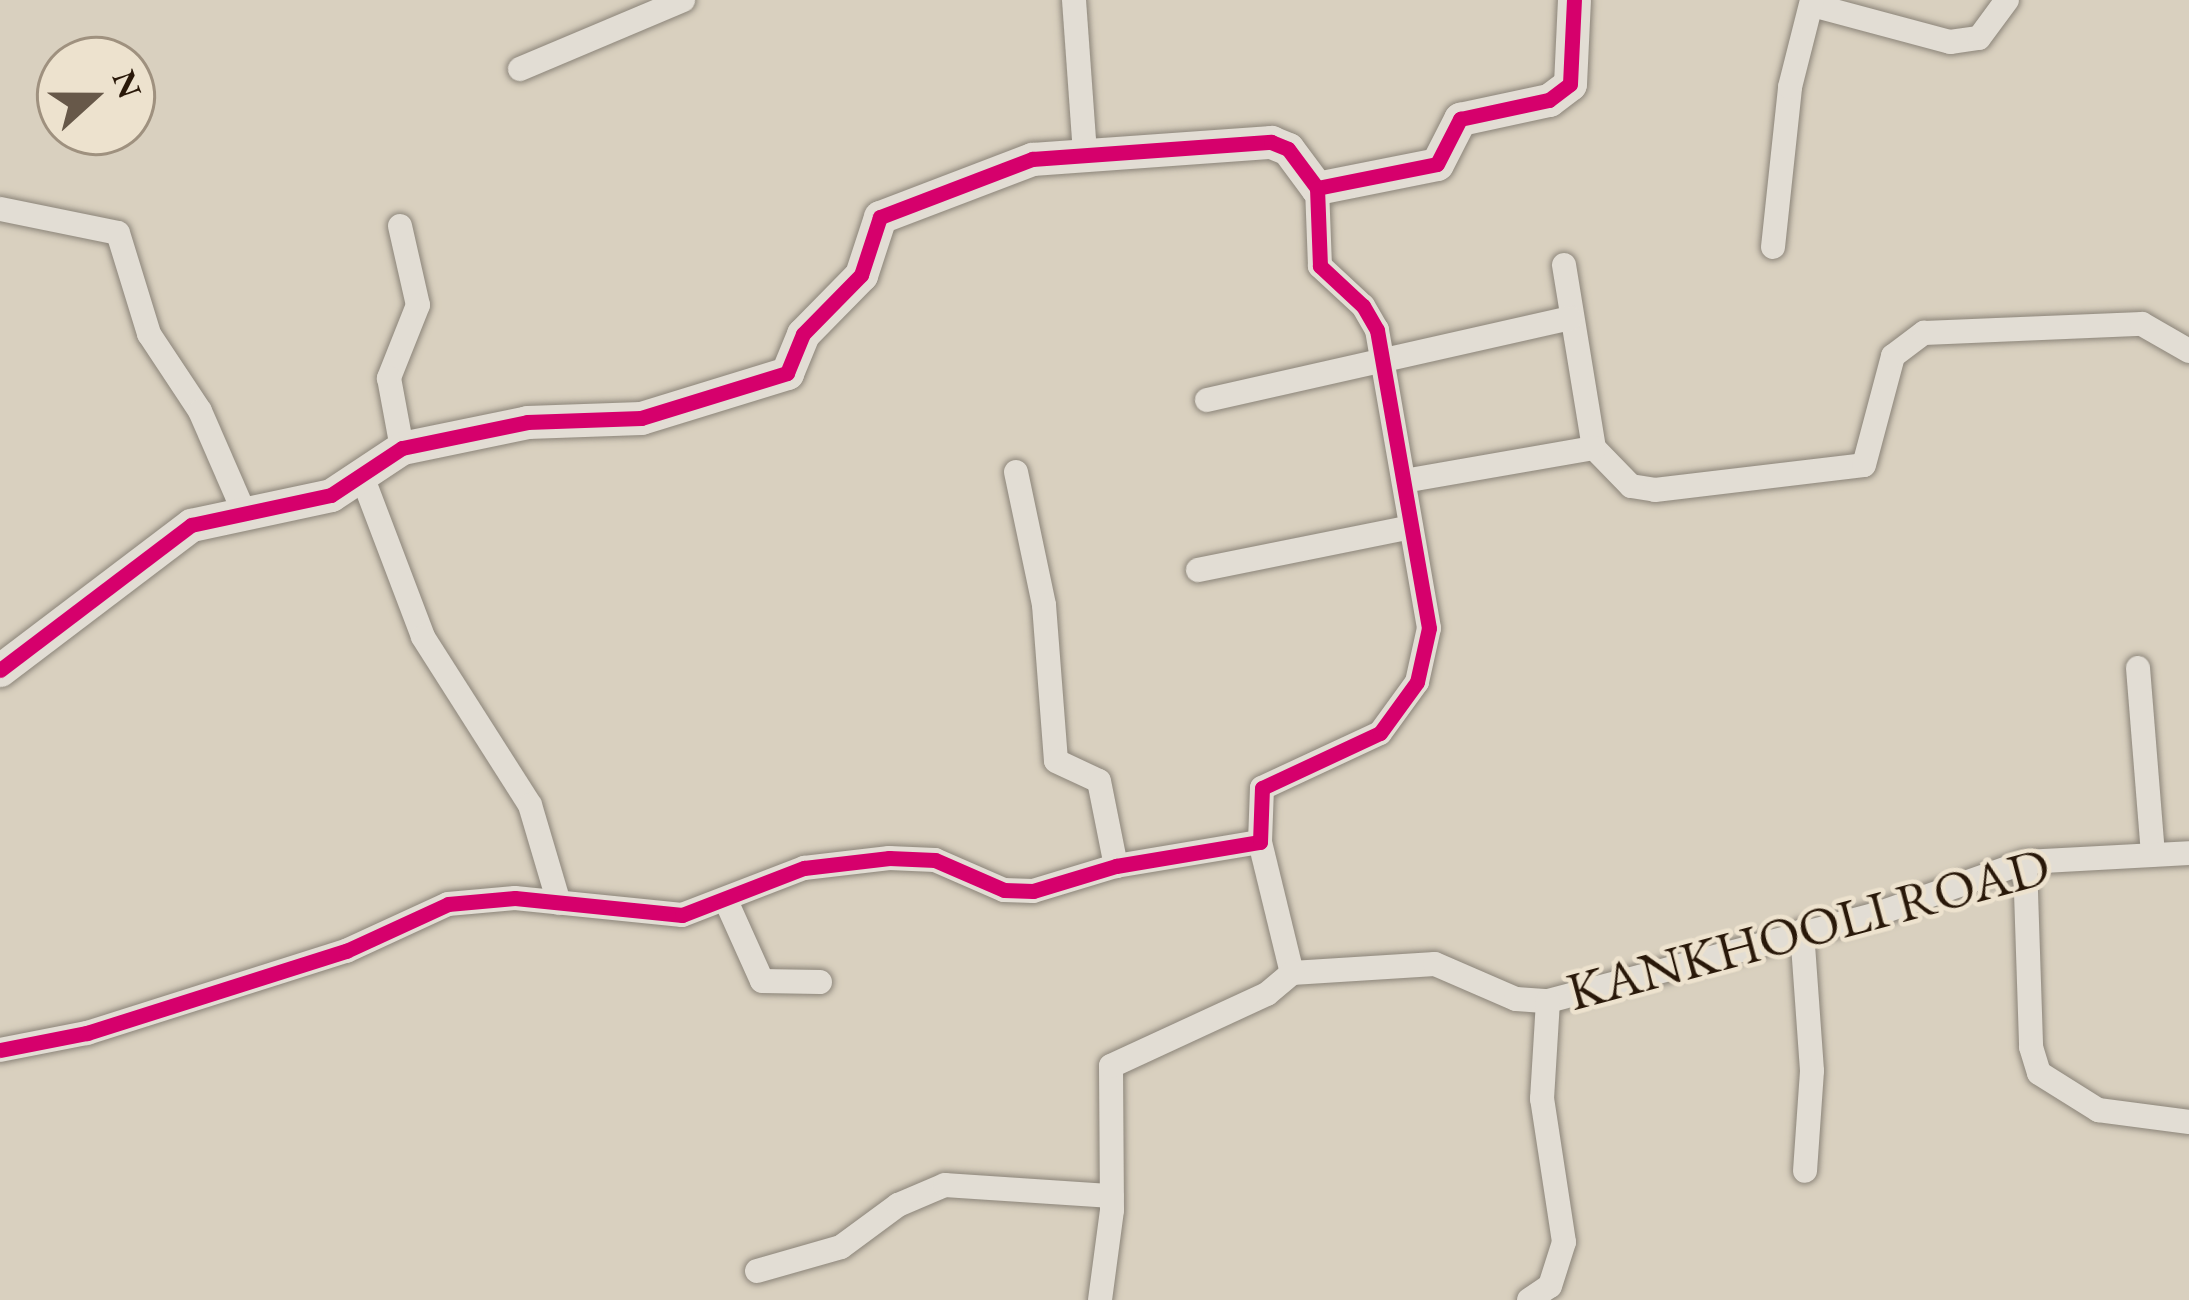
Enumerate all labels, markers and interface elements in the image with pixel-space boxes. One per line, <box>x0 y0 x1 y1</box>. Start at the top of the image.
north arrow <box>36 36 156 156</box>
text: N <box>102 64 152 104</box>
street label: KANKHOOLI ROAD <box>1560 832 2056 1024</box>

